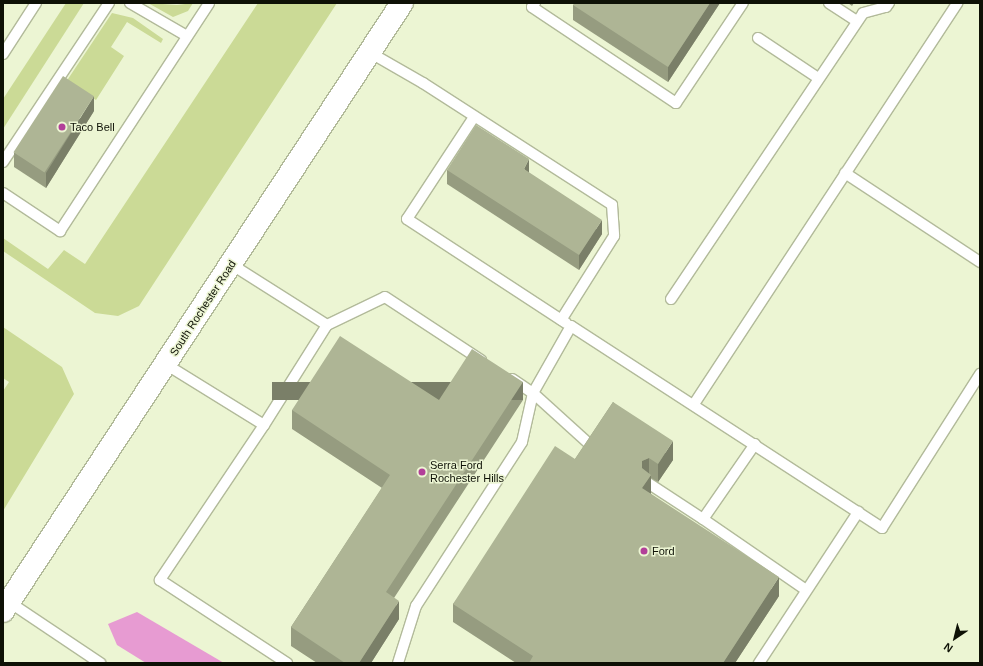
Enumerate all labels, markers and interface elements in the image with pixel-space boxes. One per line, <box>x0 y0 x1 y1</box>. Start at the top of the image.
place label: Taco Bell <box>70 120 115 134</box>
marker: Taco Bell <box>57 122 67 132</box>
street label: South Rochester Road <box>167 258 239 358</box>
place label: Serra Ford Rochester Hills <box>430 459 504 485</box>
marker: Serra Ford Rochester Hills <box>417 467 427 477</box>
place label: Ford <box>652 544 675 558</box>
marker: Ford <box>639 546 649 556</box>
north arrow <box>935 618 975 658</box>
text: N <box>941 641 955 655</box>

